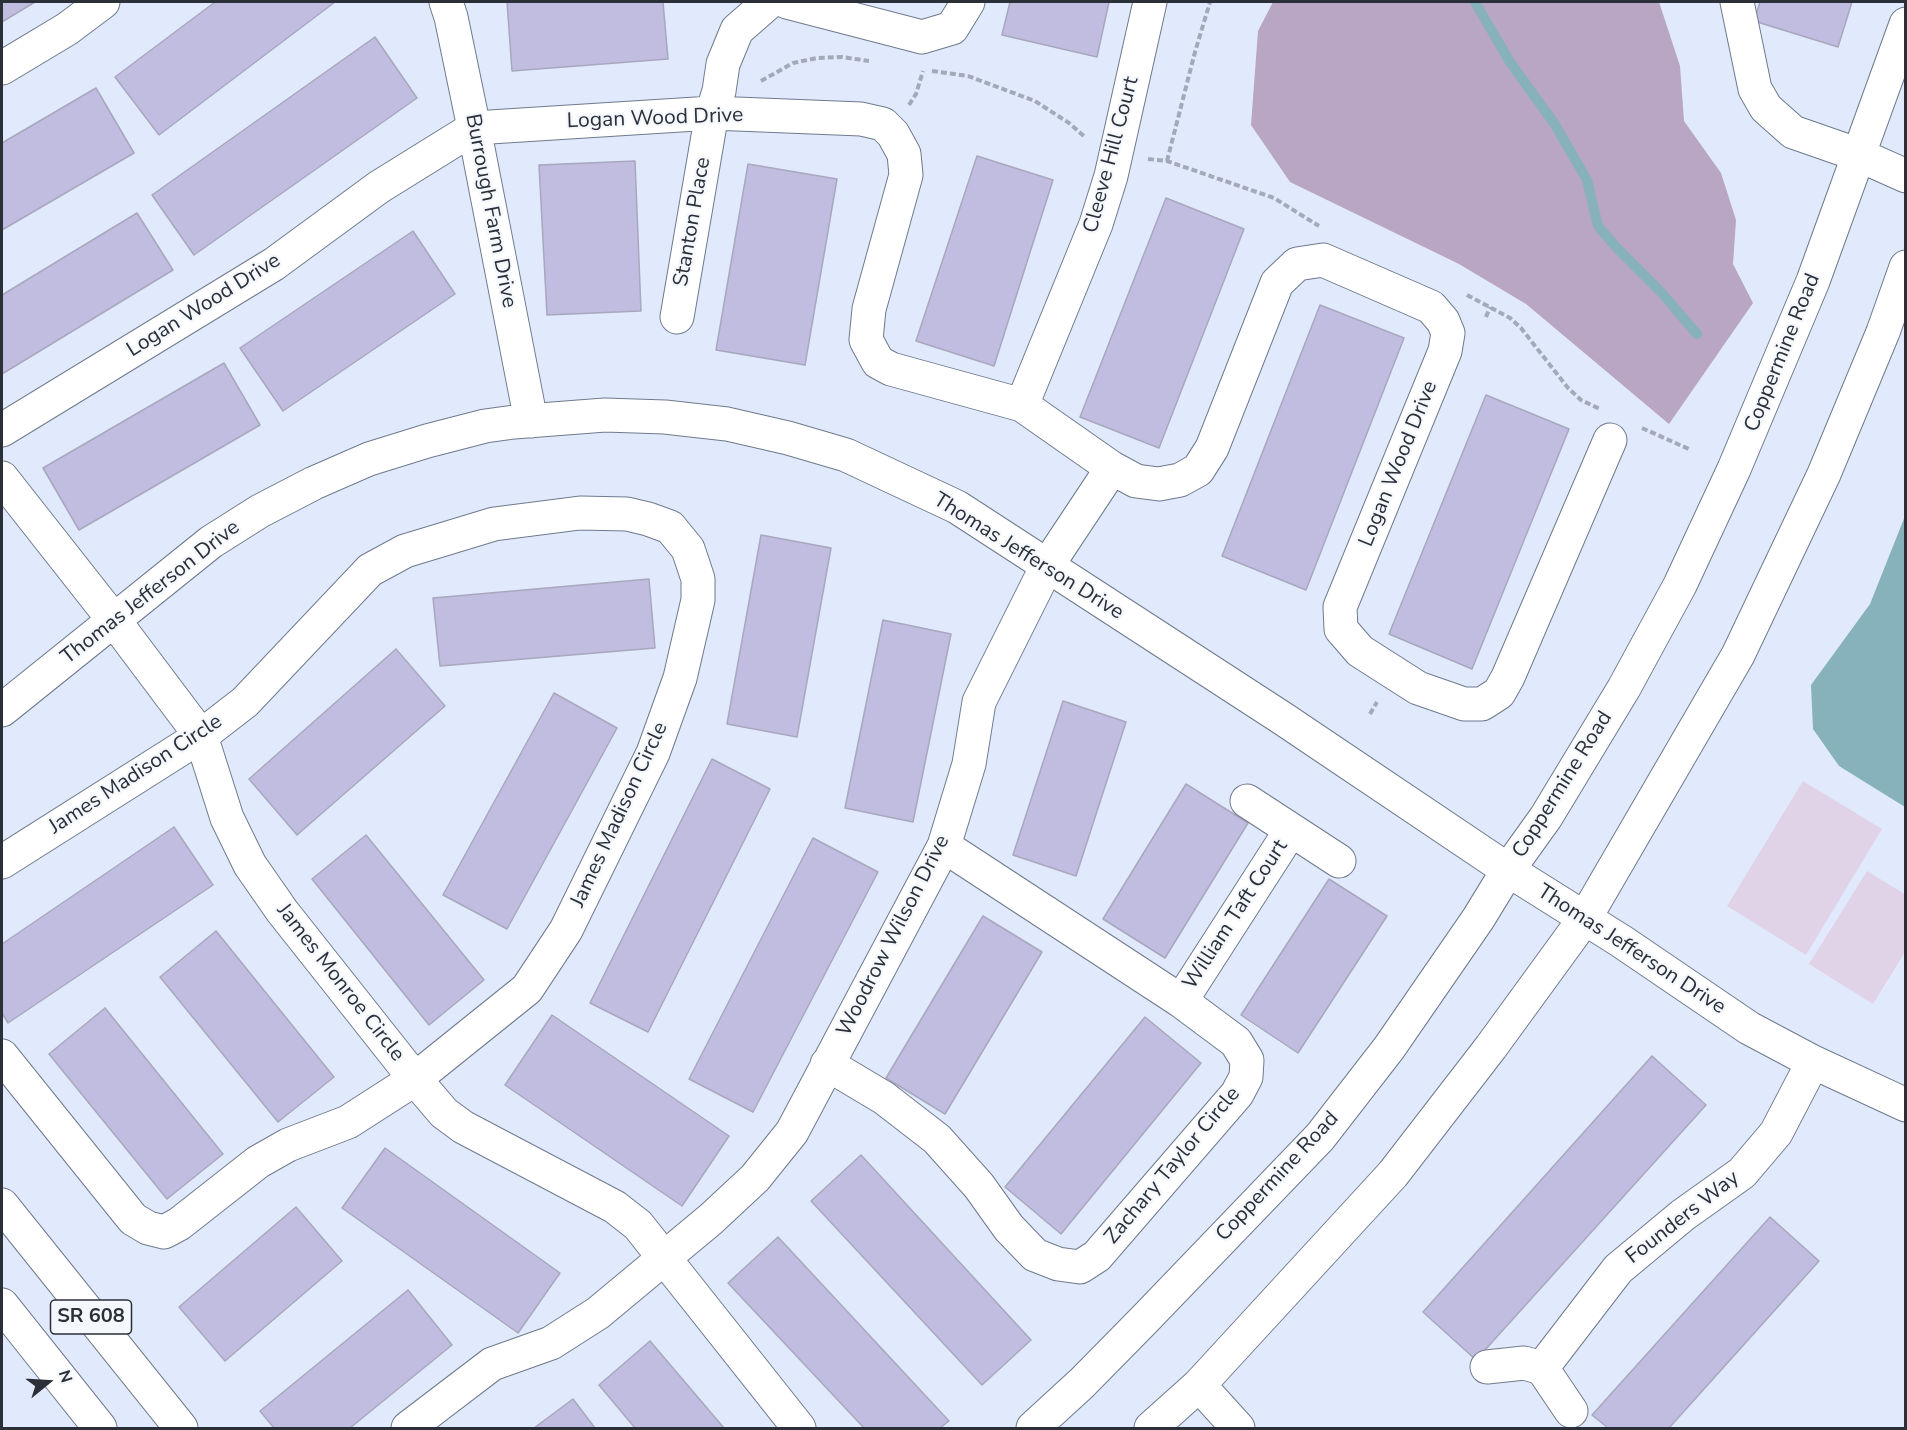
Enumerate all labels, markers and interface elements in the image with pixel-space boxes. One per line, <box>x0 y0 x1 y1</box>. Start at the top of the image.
street label: Cleeve Hill Court <box>1079 74 1145 236</box>
street label: Logan Wood Drive <box>566 103 744 135</box>
street label: Burrough Farm Drive <box>459 112 521 310</box>
street label: Stanton Place <box>669 155 717 289</box>
street label: Logan Wood Drive <box>123 249 285 363</box>
street label: Coppermine Road <box>1740 270 1826 436</box>
street label: Logan Wood Drive <box>1354 377 1444 551</box>
street label: Thomas Jefferson Drive <box>928 488 1128 626</box>
street label: Thomas Jefferson Drive <box>57 515 245 671</box>
street label: Coppermine Road <box>1508 707 1618 863</box>
street label: James Madison Circle <box>45 710 227 840</box>
street label: James Madison Circle <box>566 718 674 912</box>
street label: Woodrow Wilson Drive <box>832 831 956 1041</box>
street label: William Taft Court <box>1178 835 1294 995</box>
street label: Thomas Jefferson Drive <box>1532 880 1730 1020</box>
street label: James Monroe Circle <box>271 899 409 1067</box>
street label: Zachary Taylor Circle <box>1100 1082 1246 1250</box>
street label: Coppermine Road <box>1211 1107 1345 1247</box>
street label: Founders Way <box>1621 1166 1745 1270</box>
road number: SR 608 <box>50 1300 132 1334</box>
north arrow <box>18 1352 78 1412</box>
text: N <box>53 1367 77 1386</box>

